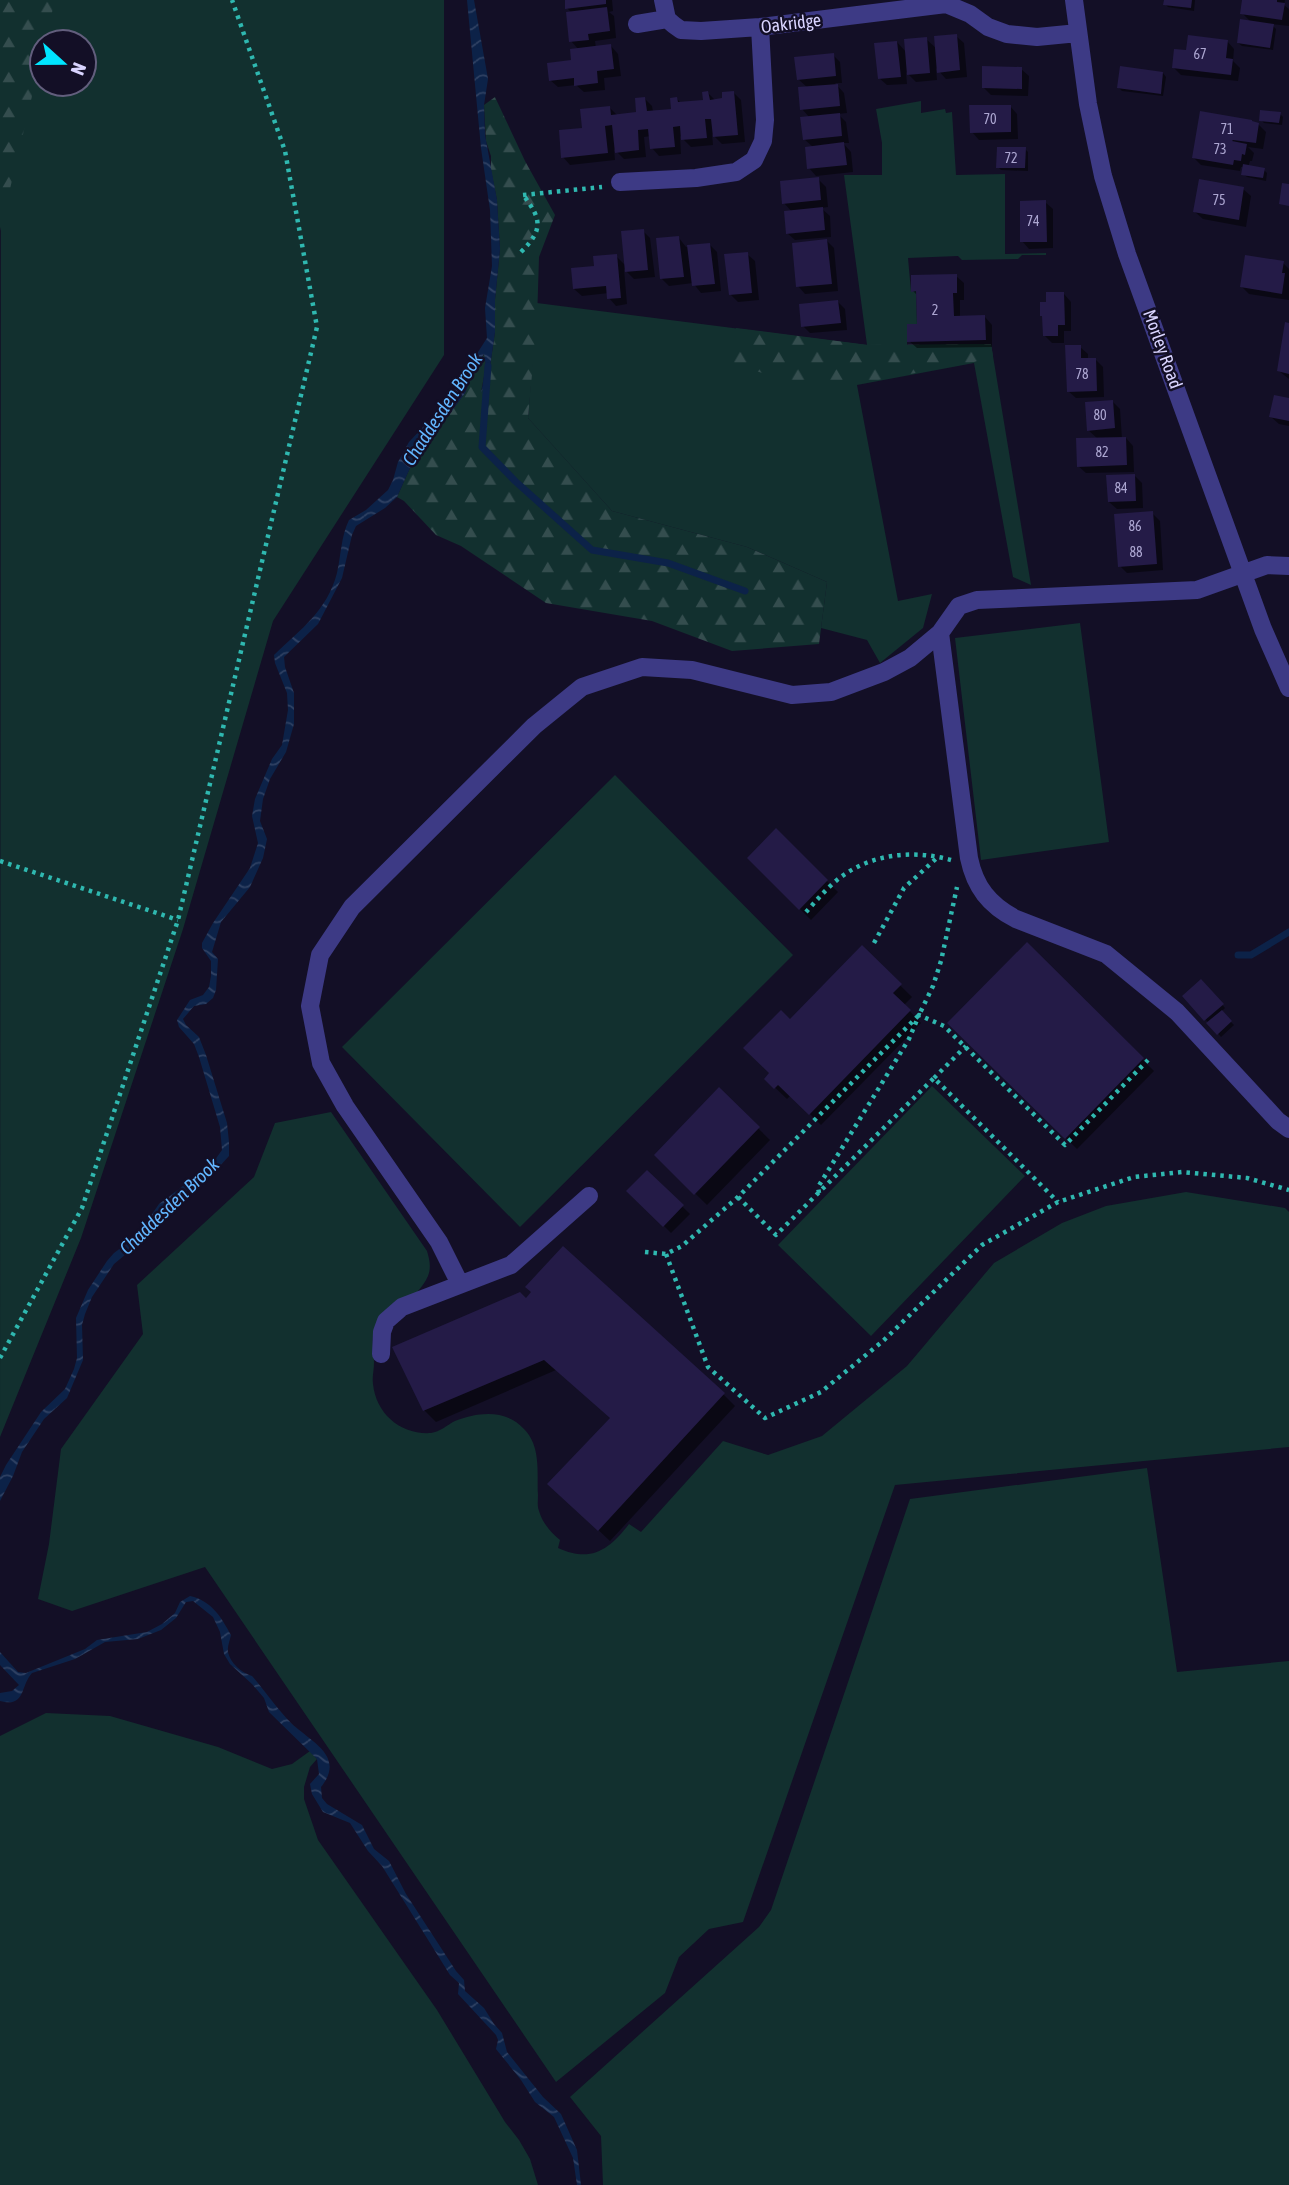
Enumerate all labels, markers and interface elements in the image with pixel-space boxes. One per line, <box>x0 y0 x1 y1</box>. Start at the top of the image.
street label: Oakridge <box>760 9 822 37</box>
north arrow <box>28 28 98 98</box>
house number: 67 <box>1193 46 1207 62</box>
text: N <box>67 60 91 78</box>
house number: 70 <box>983 111 997 127</box>
house number: 71 <box>1220 121 1234 137</box>
house number: 73 <box>1213 141 1227 157</box>
house number: 72 <box>1004 150 1018 166</box>
house number: 75 <box>1212 192 1226 208</box>
house number: 74 <box>1026 213 1040 229</box>
house number: 2 <box>932 302 938 318</box>
street label: Morley Road <box>1139 307 1187 391</box>
water label: Chaddesden Brook <box>397 348 487 469</box>
house number: 78 <box>1075 366 1089 382</box>
house number: 80 <box>1093 407 1107 423</box>
house number: 82 <box>1095 444 1109 460</box>
house number: 84 <box>1114 480 1128 496</box>
house number: 86 <box>1128 518 1142 534</box>
house number: 88 <box>1129 544 1143 560</box>
water label: Chaddesden Brook <box>115 1153 224 1259</box>

